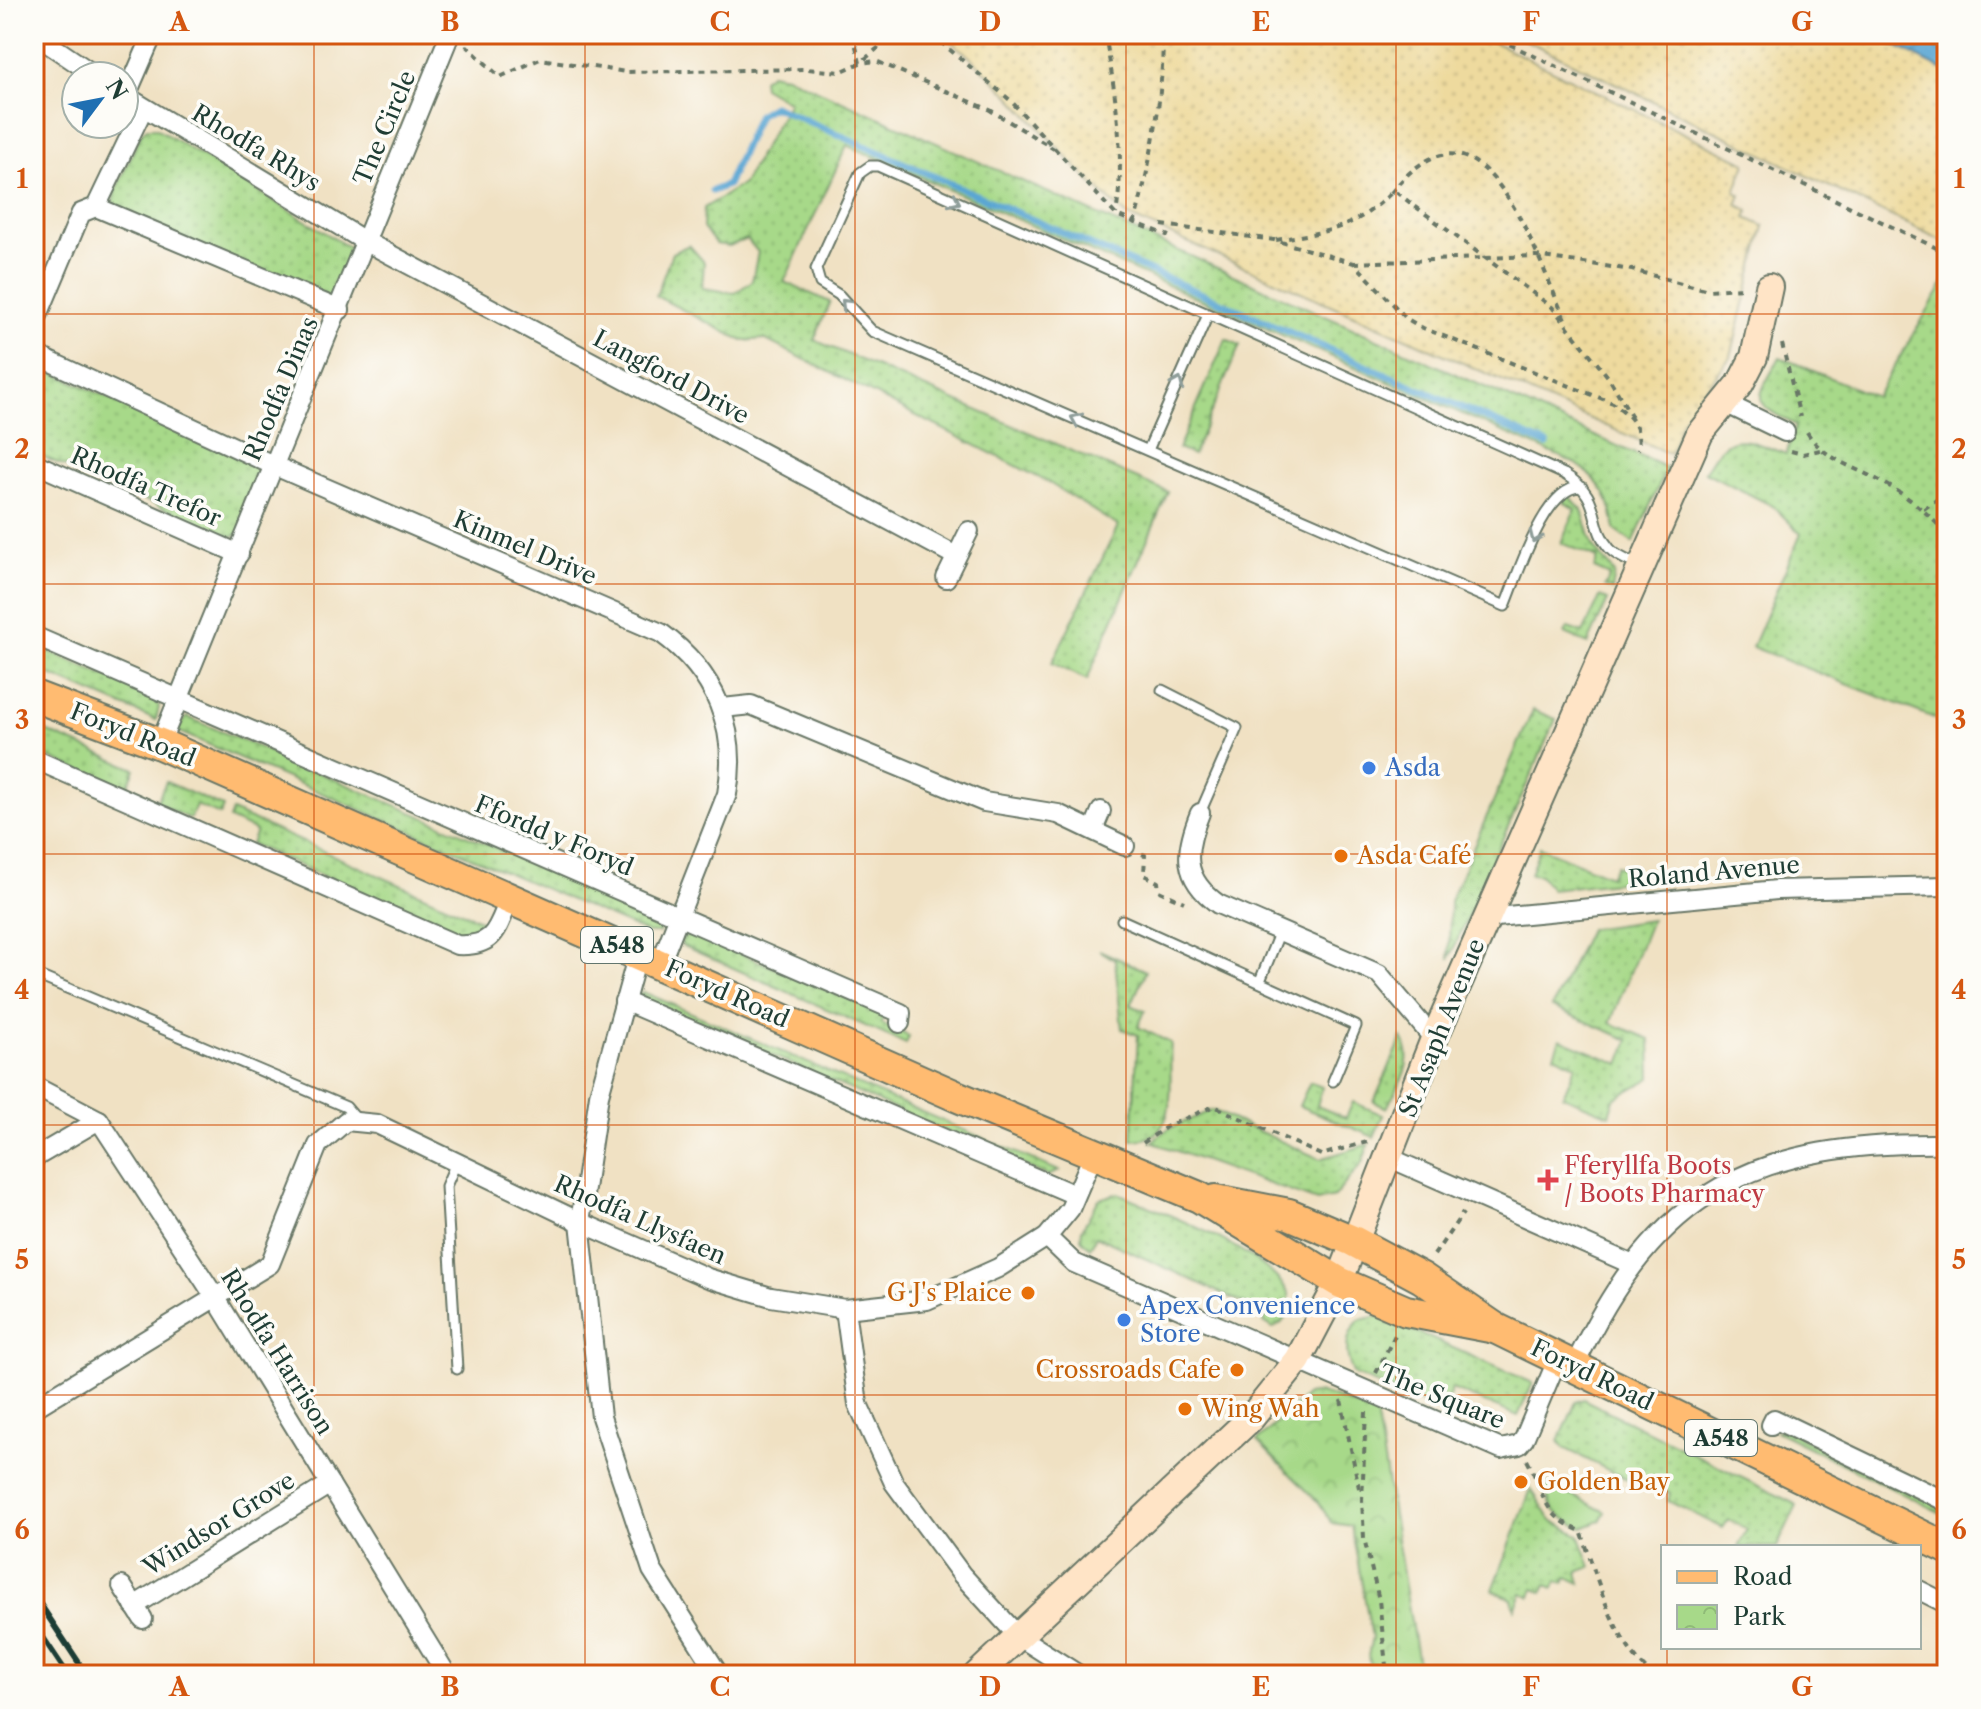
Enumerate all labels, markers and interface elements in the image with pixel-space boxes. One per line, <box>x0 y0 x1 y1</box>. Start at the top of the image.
text: A <box>168 6 190 38</box>
text: B <box>440 6 460 38</box>
text: C <box>710 6 730 38</box>
text: D <box>979 6 1001 38</box>
text: E <box>1252 6 1270 38</box>
text: F <box>1522 6 1540 38</box>
text: G <box>1791 6 1813 38</box>
north arrow <box>60 60 140 140</box>
street label: The Circle <box>347 66 422 189</box>
text: N <box>100 74 133 105</box>
street label: Rhodfa Rhys <box>187 98 326 197</box>
text: 1 <box>16 163 28 195</box>
text: 1 <box>1953 163 1965 195</box>
one-way arrow <box>947 192 961 208</box>
one-way arrow <box>841 299 856 313</box>
street label: Rhodfa Dinas <box>237 312 324 465</box>
street label: Langford Drive <box>588 323 754 430</box>
one-way arrow <box>1168 377 1184 392</box>
one-way arrow <box>1070 413 1085 429</box>
text: 2 <box>14 433 30 465</box>
text: 2 <box>1951 433 1967 465</box>
street label: Rhodfa Trefor <box>67 440 226 533</box>
street label: Kinmel Drive <box>449 504 601 591</box>
one-way arrow <box>1529 529 1545 543</box>
street label: Foryd Road <box>66 696 200 773</box>
text: 3 <box>15 704 29 736</box>
text: 3 <box>1952 704 1966 736</box>
place label: Asda <box>1384 753 1441 782</box>
marker: Asda <box>1360 759 1378 777</box>
street label: Ffordd y Foryd <box>471 789 638 882</box>
place label: Asda Café <box>1356 841 1472 870</box>
marker: Asda Café <box>1332 847 1350 865</box>
street label: Roland Avenue <box>1627 850 1801 893</box>
road number: A548 <box>581 927 653 963</box>
street label: St Asaph Avenue <box>1393 934 1491 1121</box>
street label: Foryd Road <box>661 953 794 1034</box>
text: 4 <box>14 974 30 1006</box>
text: 4 <box>1951 974 1967 1006</box>
place label: Fferyllfa Boots / Boots Pharmacy <box>1564 1151 1765 1208</box>
street label: Rhodfa Llysfaen <box>550 1169 731 1270</box>
marker: Fferyllfa Boots / Boots Pharmacy <box>1539 1171 1557 1189</box>
text: 5 <box>15 1244 29 1276</box>
text: 5 <box>1952 1244 1966 1276</box>
street label: Rhodfa Harrison <box>215 1263 340 1440</box>
place label: G J's Plaice <box>887 1278 1012 1307</box>
marker: G J's Plaice <box>1019 1284 1037 1302</box>
place label: Apex Convenience Store <box>1139 1291 1355 1348</box>
marker: Apex Convenience Store <box>1115 1311 1133 1329</box>
street label: Foryd Road <box>1526 1332 1658 1417</box>
place label: Crossroads Cafe <box>1036 1355 1221 1384</box>
street label: The Square <box>1375 1358 1509 1435</box>
marker: Crossroads Cafe <box>1228 1361 1246 1379</box>
place label: Wing Wah <box>1200 1394 1320 1423</box>
marker: Wing Wah <box>1176 1400 1194 1418</box>
road number: A548 <box>1685 1420 1757 1456</box>
street label: Windsor Grove <box>137 1465 300 1582</box>
place label: Golden Bay <box>1537 1467 1670 1496</box>
marker: Golden Bay <box>1512 1473 1530 1491</box>
text: 6 <box>14 1514 30 1546</box>
text: 6 <box>1951 1514 1967 1546</box>
legend <box>1661 1545 1921 1649</box>
text: Road <box>1733 1562 1793 1591</box>
text: Park <box>1733 1602 1786 1631</box>
text: A <box>168 1671 190 1703</box>
text: B <box>440 1671 460 1703</box>
text: C <box>710 1671 730 1703</box>
text: D <box>979 1671 1001 1703</box>
text: E <box>1252 1671 1270 1703</box>
text: F <box>1522 1671 1540 1703</box>
text: G <box>1791 1671 1813 1703</box>

